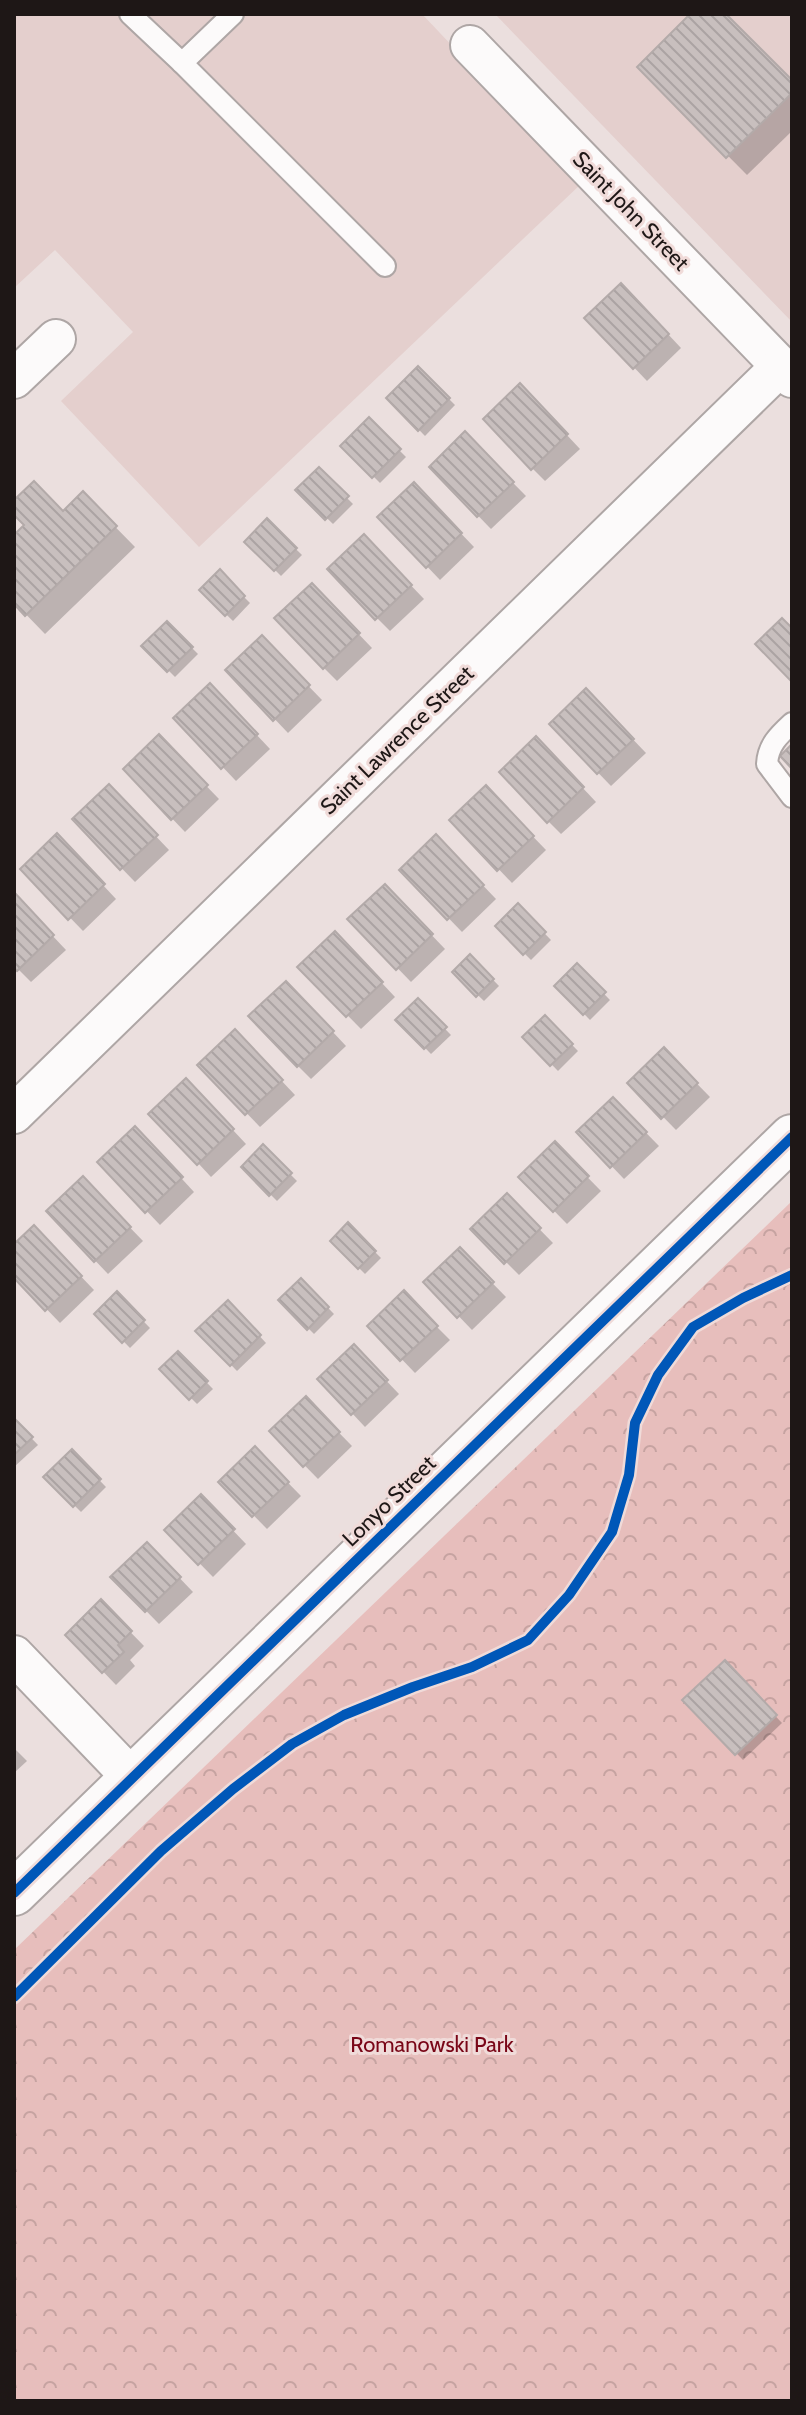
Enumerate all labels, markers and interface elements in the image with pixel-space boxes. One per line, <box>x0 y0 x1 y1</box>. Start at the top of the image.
street label: Saint John Street <box>567 146 695 277</box>
street label: Saint Lawrence Street <box>315 660 480 820</box>
street label: Lonyo Street <box>337 1449 442 1552</box>
park label: Romanowski Park <box>350 2031 514 2058</box>

